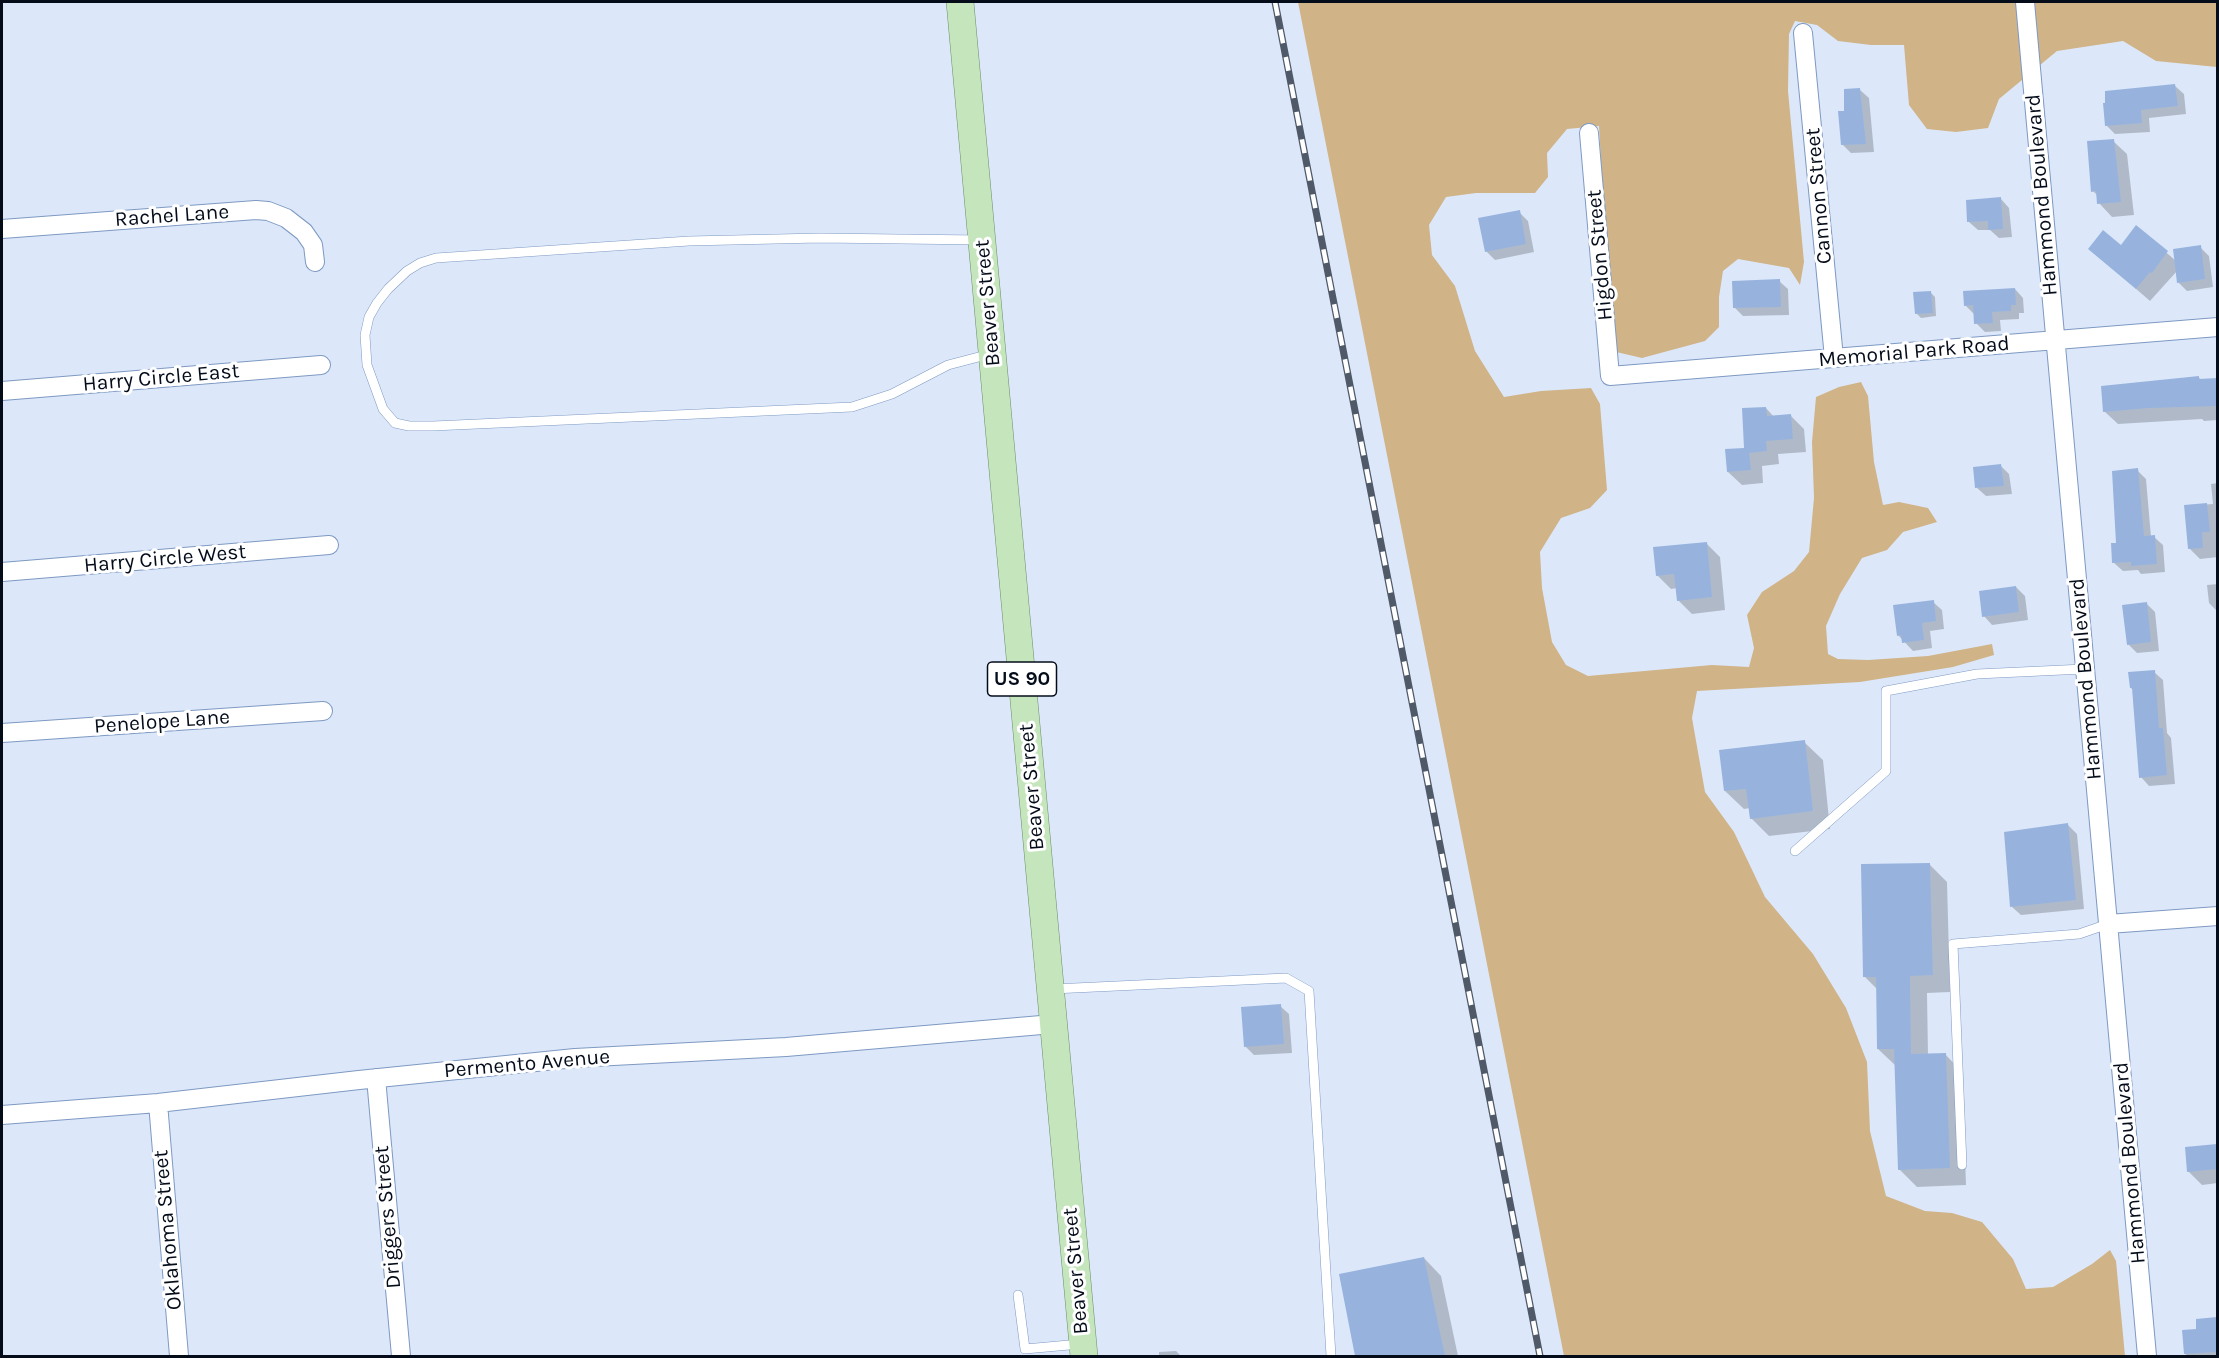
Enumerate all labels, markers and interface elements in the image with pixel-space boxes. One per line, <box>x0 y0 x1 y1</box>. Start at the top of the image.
street label: Hammond Boulevard <box>2021 93 2063 297</box>
street label: Cannon Street <box>1800 127 1838 265</box>
street label: Higdon Street <box>1582 188 1618 322</box>
street label: Rachel Lane <box>114 199 230 233</box>
street label: Beaver Street <box>970 239 1006 367</box>
street label: Memorial Park Road <box>1817 331 2011 373</box>
street label: Harry Circle East <box>82 359 240 397</box>
street label: Harry Circle West <box>83 539 247 579</box>
street label: Hammond Boulevard <box>2065 577 2107 781</box>
road number: US 90 <box>988 662 1056 696</box>
street label: Penelope Lane <box>93 705 231 739</box>
street label: Beaver Street <box>1014 723 1050 851</box>
street label: Permento Avenue <box>443 1044 611 1084</box>
street label: Hammond Boulevard <box>2109 1061 2151 1265</box>
street label: Driggers Street <box>369 1144 407 1290</box>
street label: Oklahoma Street <box>148 1149 188 1311</box>
street label: Beaver Street <box>1058 1207 1094 1335</box>

